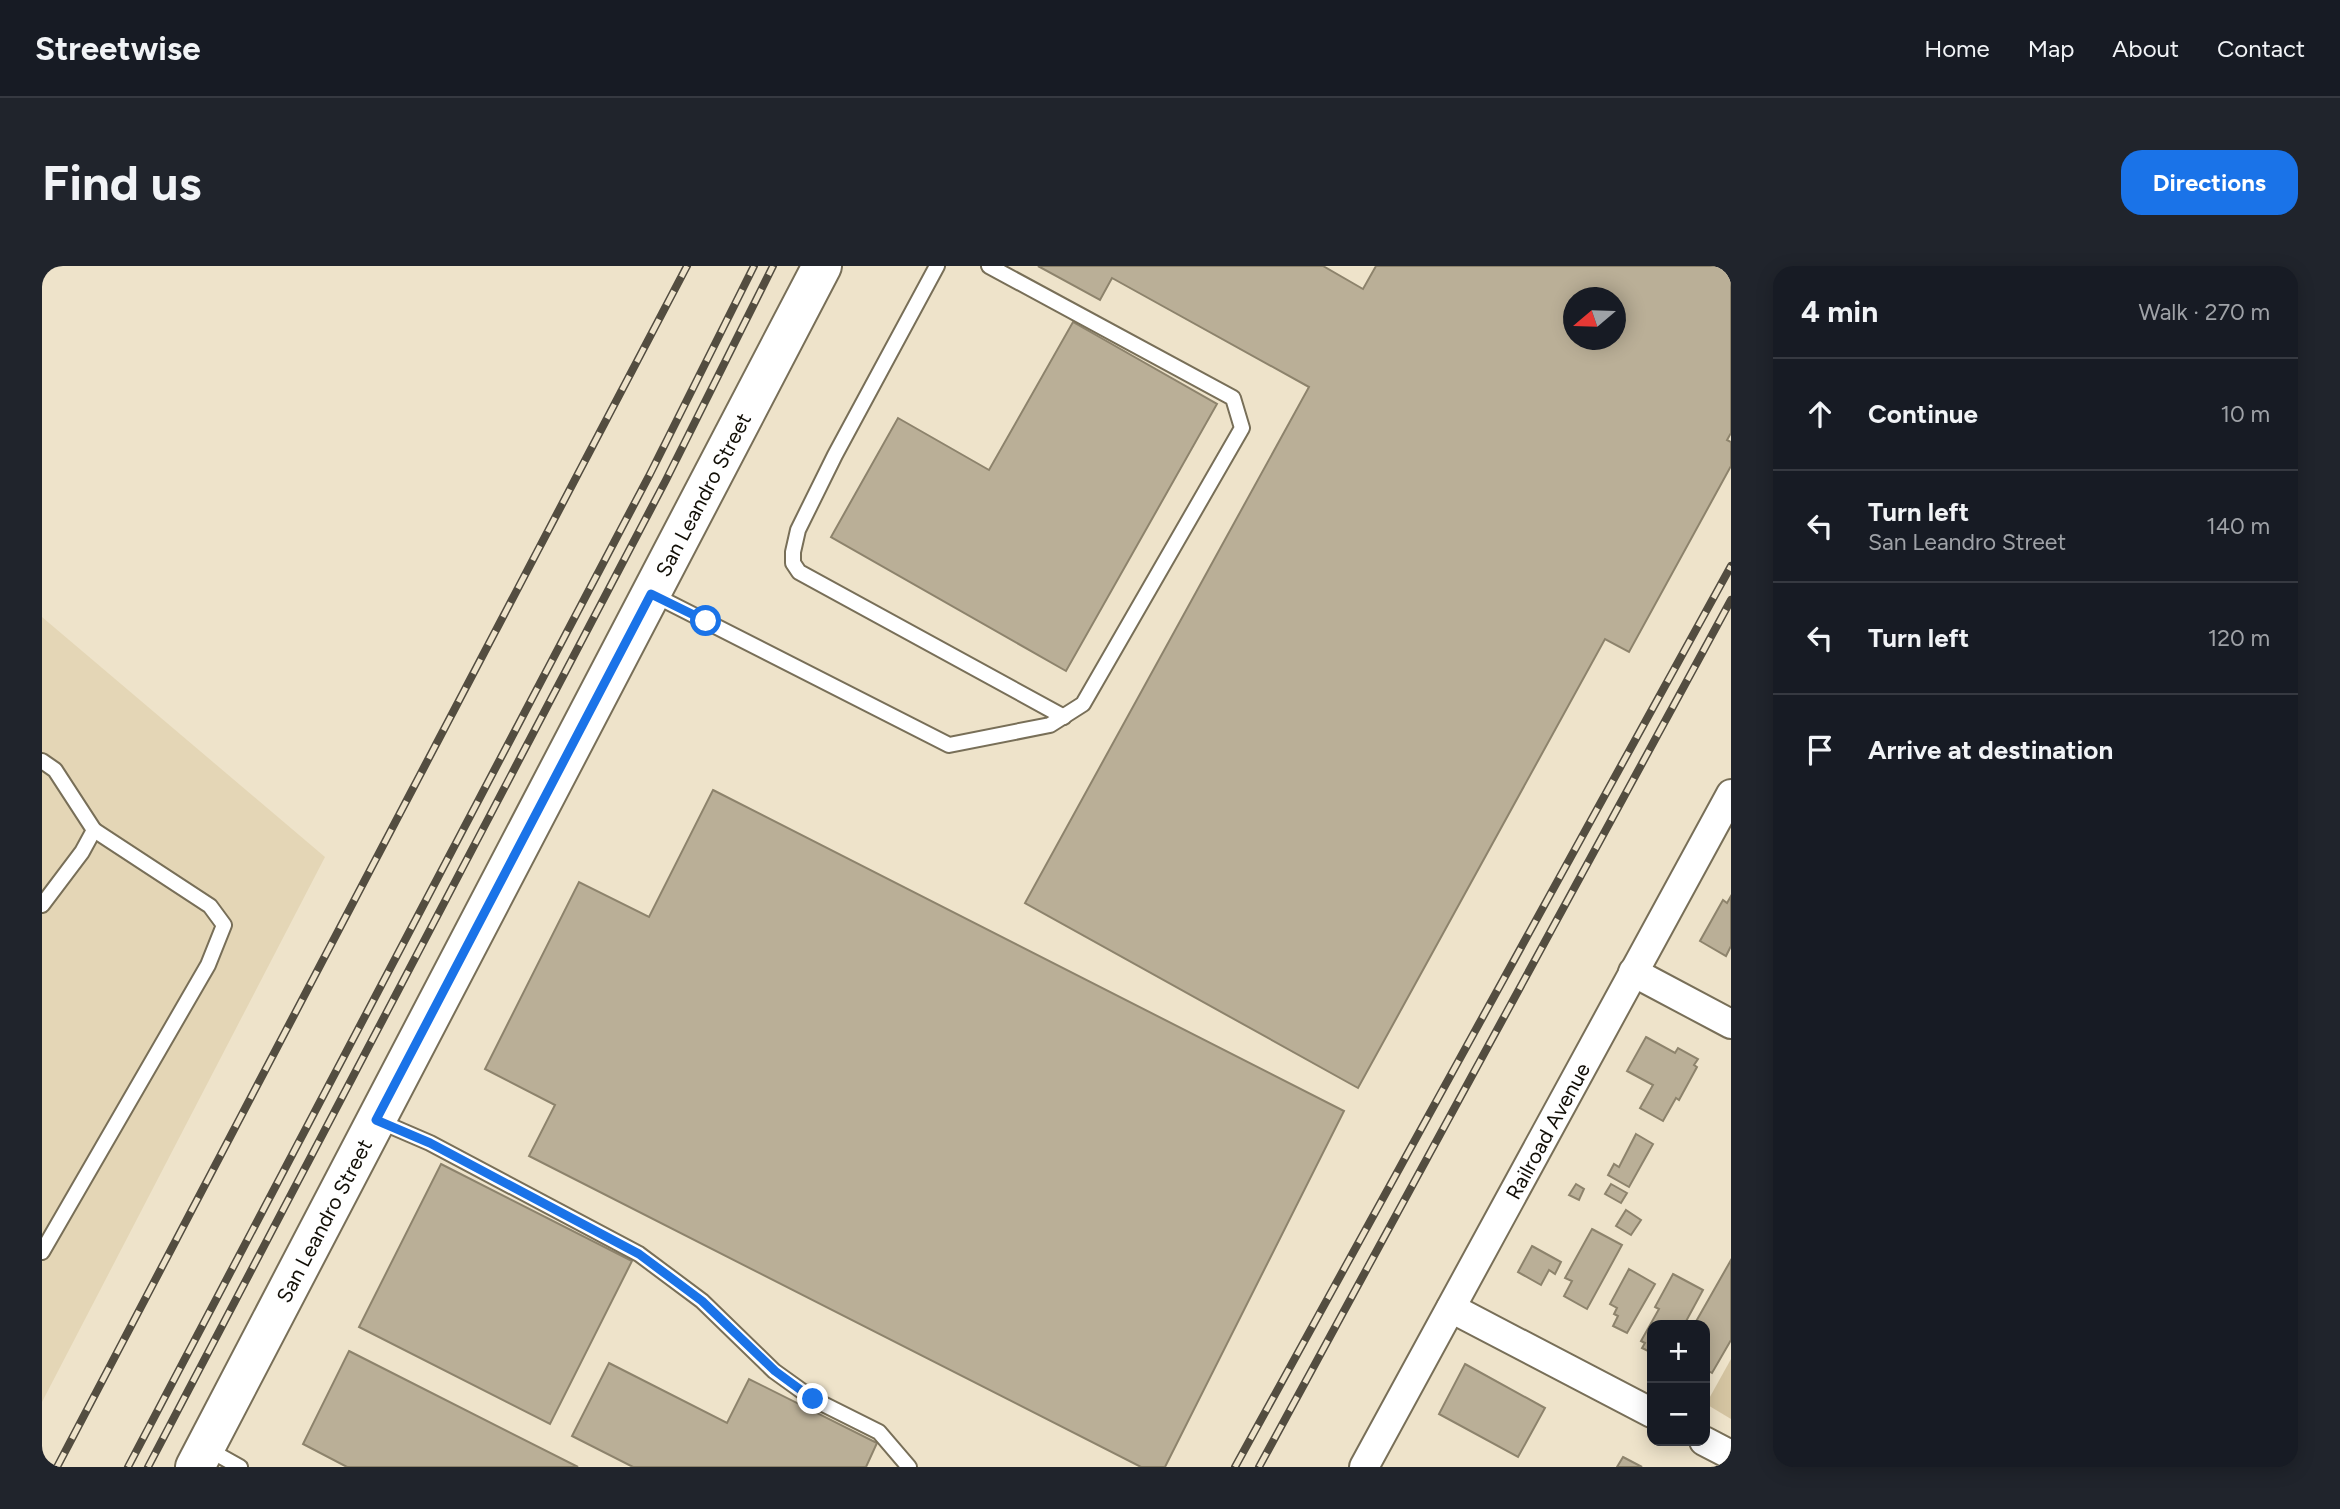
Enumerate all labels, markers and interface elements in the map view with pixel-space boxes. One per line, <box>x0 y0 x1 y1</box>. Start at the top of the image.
text: Streetwise <box>35 29 201 68</box>
text: Home <box>1924 34 1990 63</box>
text: Map <box>2028 34 2074 63</box>
text: About <box>2112 34 2179 63</box>
text: Contact <box>2217 34 2305 63</box>
button: Directions <box>2121 150 2298 215</box>
text: Find us <box>42 153 201 212</box>
north arrow <box>1563 287 1626 350</box>
text: 4 min <box>1801 293 1878 330</box>
text: Walk · 270 m <box>2139 298 2270 326</box>
icon: ahead <box>1801 395 1839 433</box>
text: Continue <box>1868 398 1978 430</box>
text: 10 m <box>2221 400 2270 428</box>
street label: San Leandro Street <box>650 408 756 581</box>
text: Turn left <box>1868 496 1969 528</box>
icon: left <box>1801 507 1839 545</box>
text: 140 m <box>2206 512 2270 540</box>
text: San Leandro Street <box>1868 528 2066 556</box>
route start <box>690 605 721 636</box>
icon: left <box>1801 619 1839 657</box>
text: Turn left <box>1868 622 1969 654</box>
text: 120 m <box>2208 624 2270 652</box>
icon: arrive <box>1801 731 1839 769</box>
text: Arrive at destination <box>1868 734 2113 766</box>
street label: Railroad Avenue <box>1500 1058 1595 1203</box>
street label: San Leandro Street <box>271 1135 377 1307</box>
map controls <box>1647 1320 1710 1446</box>
button: + <box>1647 1320 1710 1383</box>
route end <box>797 1383 828 1414</box>
button: − <box>1647 1383 1710 1446</box>

